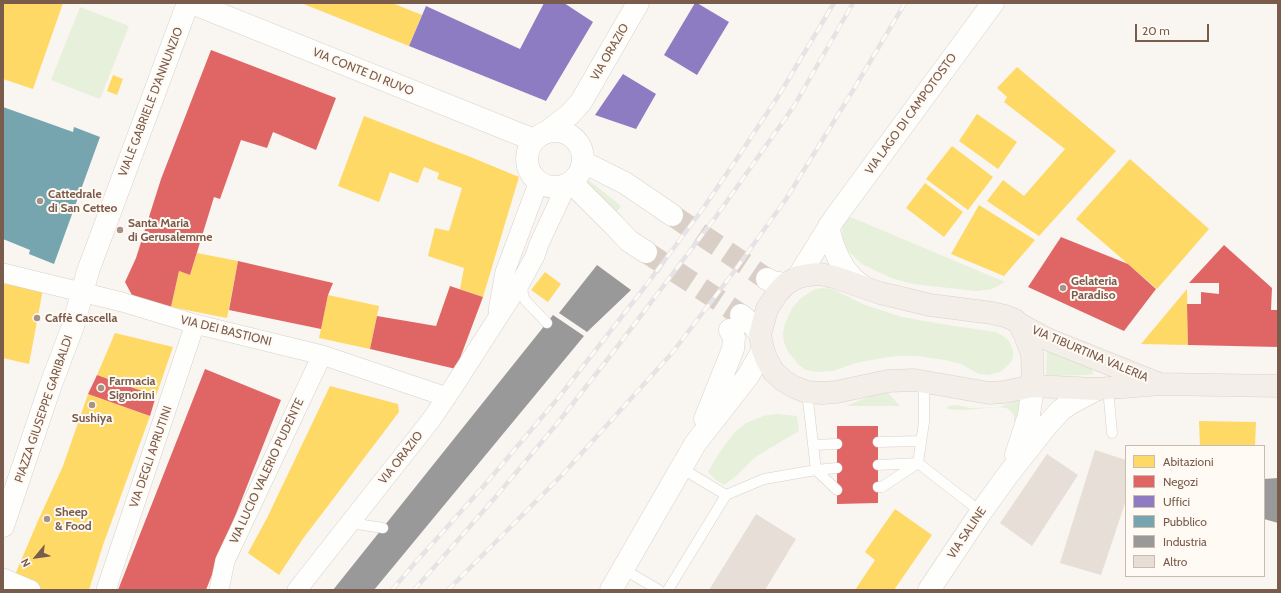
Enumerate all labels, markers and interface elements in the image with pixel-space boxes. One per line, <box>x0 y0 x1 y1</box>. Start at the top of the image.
scale bar <box>1137 16 1211 42</box>
street label: VIA ORAZIO <box>588 21 632 83</box>
text: 20 m <box>1142 23 1170 38</box>
street label: VIALE GABRIELE D'ANNUNZIO <box>116 25 186 179</box>
street label: VIA CONTE DI RUVO <box>310 45 416 99</box>
street label: VIA LAGO DI CAMPOTOSTO <box>862 51 960 177</box>
place label: Cattedrale di San Cetteo <box>48 187 117 215</box>
marker: Cattedrale di San Cetteo <box>35 196 45 206</box>
place label: Santa Maria di Gerusalemme <box>128 216 212 244</box>
marker: Santa Maria di Gerusalemme <box>115 225 125 235</box>
place label: Gelateria Paradiso <box>1071 274 1117 302</box>
marker: Gelateria Paradiso <box>1058 283 1068 293</box>
place label: Caffè Cascella <box>45 311 117 325</box>
marker: Caffè Cascella <box>32 313 42 323</box>
street label: VIA DEI BASTIONI <box>179 313 273 349</box>
street label: VIA TIBURTINA VALERIA <box>1030 323 1150 385</box>
street label: PIAZZA GIUSEPPE GARIBALDI <box>12 333 76 485</box>
place label: Farmacia Signorini <box>109 374 155 402</box>
marker: Farmacia Signorini <box>96 383 106 393</box>
street label: VIA LUCIO VALERIO PUDENTE <box>227 396 307 546</box>
marker: Sushiya <box>87 400 97 410</box>
street label: VIA DEGLI APRUTINI <box>127 404 175 510</box>
place label: Sushiya <box>72 411 112 425</box>
street label: VIA ORAZIO <box>376 429 426 487</box>
legend <box>1125 445 1265 577</box>
text: Abitazioni <box>1163 454 1213 469</box>
text: Negozi <box>1163 474 1198 489</box>
text: Uffici <box>1163 494 1190 509</box>
place label: Sheep & Food <box>55 505 92 533</box>
street label: VIA SALINE <box>945 505 989 561</box>
marker: Sheep & Food <box>42 514 52 524</box>
text: Pubblico <box>1163 514 1207 529</box>
text: Industria <box>1163 534 1207 549</box>
north arrow <box>16 537 56 577</box>
text: Altro <box>1163 554 1187 569</box>
text: N <box>17 556 34 570</box>

